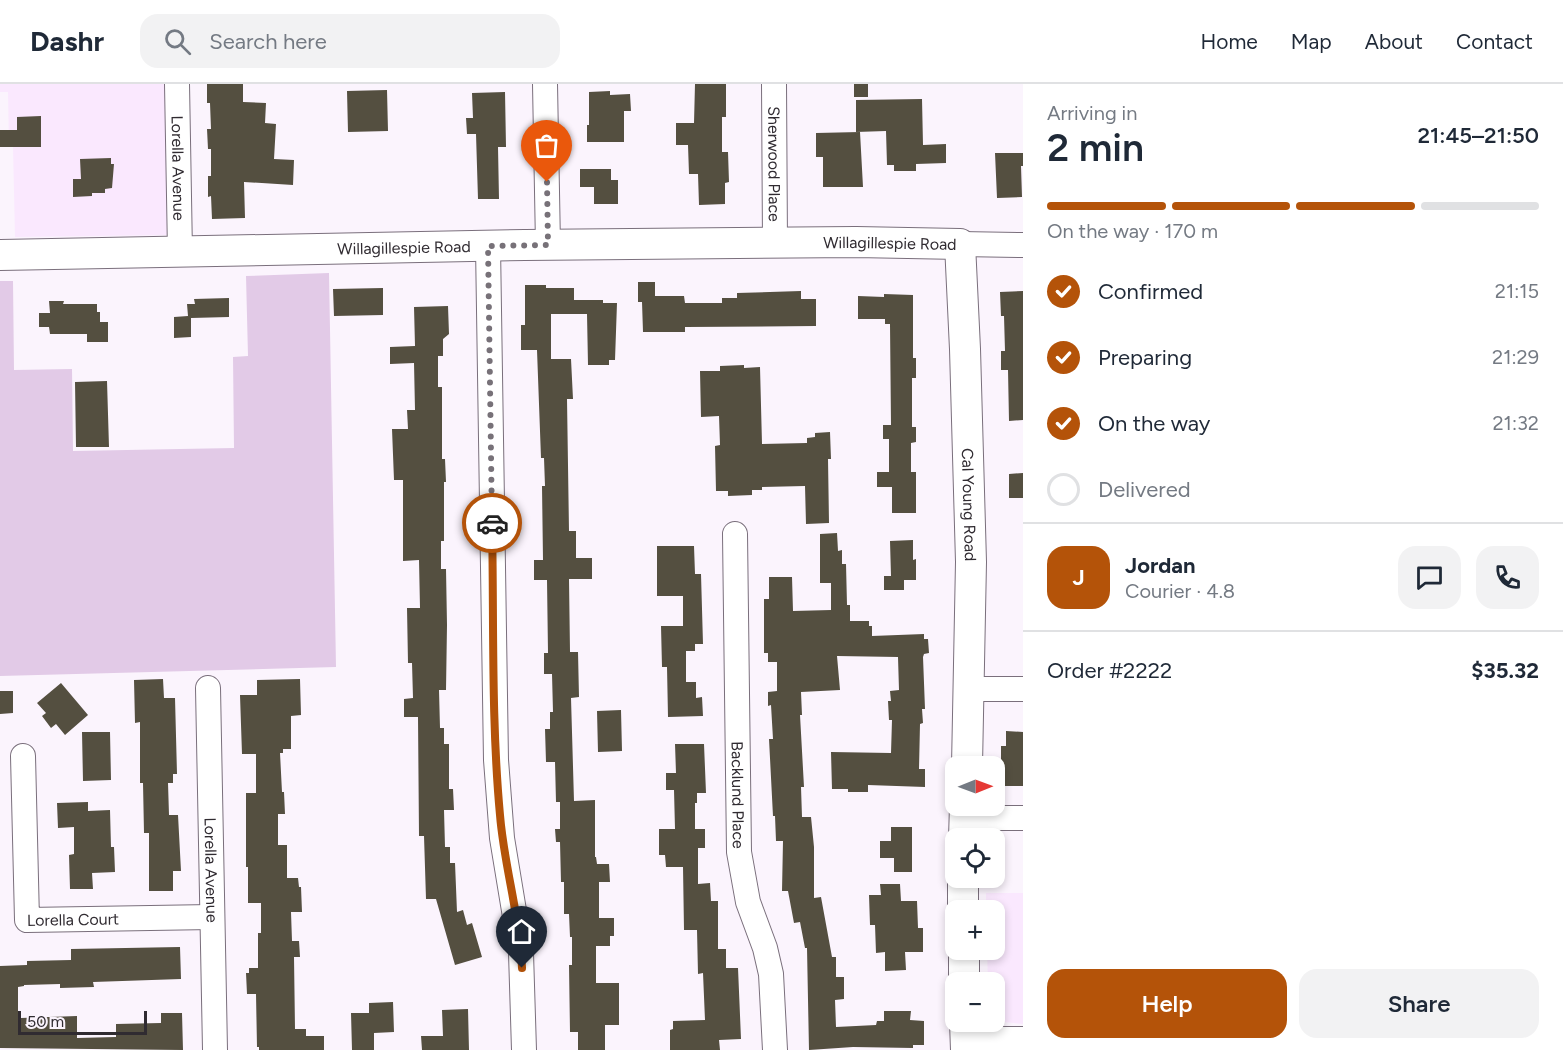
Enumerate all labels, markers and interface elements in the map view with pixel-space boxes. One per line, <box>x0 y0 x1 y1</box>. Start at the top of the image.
search box <box>140 14 560 68</box>
text: Dashr <box>30 24 104 58</box>
icon: search <box>161 25 194 58</box>
text: Search here <box>209 28 327 55</box>
text: Home <box>1201 29 1258 54</box>
text: Map <box>1291 29 1332 54</box>
text: About <box>1365 29 1423 54</box>
text: Contact <box>1456 29 1533 54</box>
text: Arriving in <box>1047 101 1137 125</box>
street label: Sherwood Place <box>765 106 784 222</box>
street label: Lorella Avenue <box>168 115 189 221</box>
pin <box>521 120 572 182</box>
text: 21:45–21:50 <box>1417 122 1539 149</box>
text: 2 min <box>1047 124 1144 171</box>
icon: bag <box>530 129 563 162</box>
text: On the way · 170 m <box>1047 219 1218 243</box>
street label: Willagillespie Road <box>823 232 957 253</box>
street label: Willagillespie Road <box>337 237 471 258</box>
icon: check <box>1047 275 1080 308</box>
text: Confirmed <box>1098 278 1203 305</box>
text: 21:15 <box>1495 279 1539 303</box>
icon: check <box>1047 341 1080 374</box>
text: Preparing <box>1098 344 1192 371</box>
text: 21:29 <box>1492 345 1539 369</box>
icon: check <box>1047 407 1080 440</box>
text: On the way <box>1098 410 1210 437</box>
text: 21:32 <box>1492 411 1539 435</box>
street label: Cal Young Road <box>958 448 980 562</box>
text: Delivered <box>1098 476 1191 503</box>
courier <box>462 493 522 553</box>
icon: car <box>476 507 509 540</box>
button: chat <box>1398 546 1461 609</box>
button: phone <box>1476 546 1539 609</box>
text: Jordan <box>1125 552 1196 579</box>
text: J <box>1072 564 1085 591</box>
text: Courier · 4.8 <box>1125 579 1235 603</box>
text: Order #2222 <box>1047 657 1172 684</box>
text: $35.32 <box>1471 657 1539 684</box>
street label: Backlund Place <box>728 741 748 849</box>
north arrow <box>945 756 1005 816</box>
map controls <box>945 756 1005 1032</box>
street label: Lorella Avenue <box>201 817 222 923</box>
button: locate <box>945 828 1005 888</box>
button: + <box>945 900 1005 960</box>
pin <box>496 906 547 968</box>
street label: Lorella Court <box>27 909 119 930</box>
icon: home <box>505 915 538 948</box>
button: Help <box>1047 969 1287 1038</box>
button: Share <box>1299 969 1539 1038</box>
button: − <box>945 972 1005 1032</box>
scale bar <box>18 1008 147 1036</box>
text: 50 m <box>27 1012 64 1031</box>

